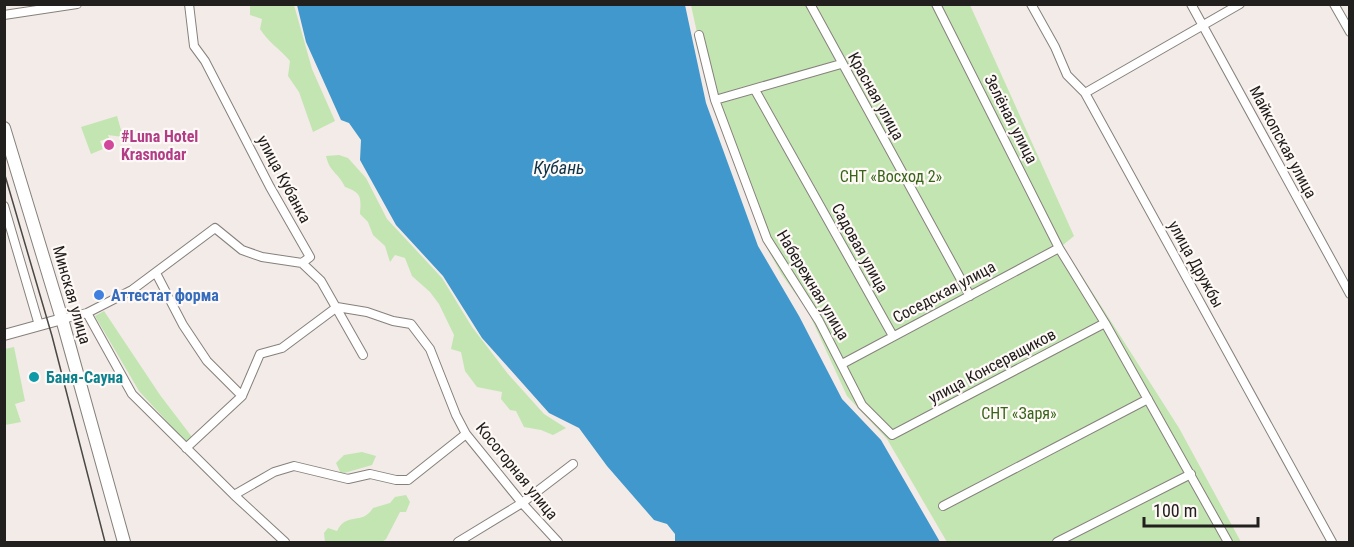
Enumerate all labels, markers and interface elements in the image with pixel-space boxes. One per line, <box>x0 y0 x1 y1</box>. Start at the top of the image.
street label: Красная улица <box>844 49 908 143</box>
street label: Зелёная улица <box>980 71 1042 167</box>
street label: Майкопская улица <box>1245 83 1321 201</box>
place label: #Luna Hotel Krasnodar <box>121 127 198 164</box>
street label: улица Кубанка <box>253 132 315 226</box>
marker: #Luna Hotel Krasnodar <box>102 138 116 152</box>
water label: Кубань <box>534 157 584 178</box>
park label: СНТ «Восход 2» <box>840 167 943 186</box>
street label: Садовая улица <box>828 200 892 296</box>
street label: улица Дружбы <box>1164 217 1228 311</box>
street label: Набережная улица <box>773 227 853 343</box>
street label: Минская улица <box>49 244 95 346</box>
street label: Соседская улица <box>889 257 999 327</box>
place label: Аттестат форма <box>111 286 219 305</box>
marker: Аттестат форма <box>92 288 106 302</box>
street label: улица Консервщиков <box>925 324 1059 408</box>
place label: Баня-Сауна <box>46 368 124 387</box>
marker: Баня-Сауна <box>27 370 41 384</box>
park label: СНТ «Заря» <box>981 404 1057 423</box>
street label: Косогорная улица <box>472 418 562 524</box>
scale bar <box>1144 490 1258 528</box>
text: 100 m <box>1153 500 1197 521</box>

